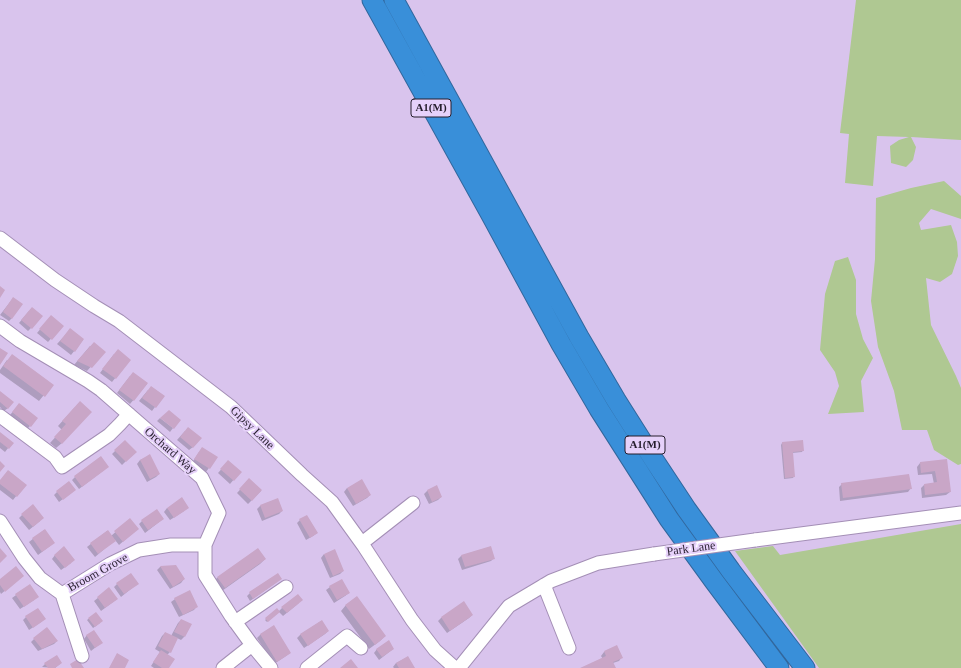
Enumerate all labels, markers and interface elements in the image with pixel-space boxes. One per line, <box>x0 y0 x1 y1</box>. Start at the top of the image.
road number: A1(M) <box>411 99 451 117</box>
street label: Gipsy Lane <box>227 403 277 453</box>
street label: Orchard Way <box>141 425 199 477</box>
road number: A1(M) <box>625 436 665 454</box>
street label: Park Lane <box>666 538 716 560</box>
street label: Broom Grove <box>66 551 130 595</box>

